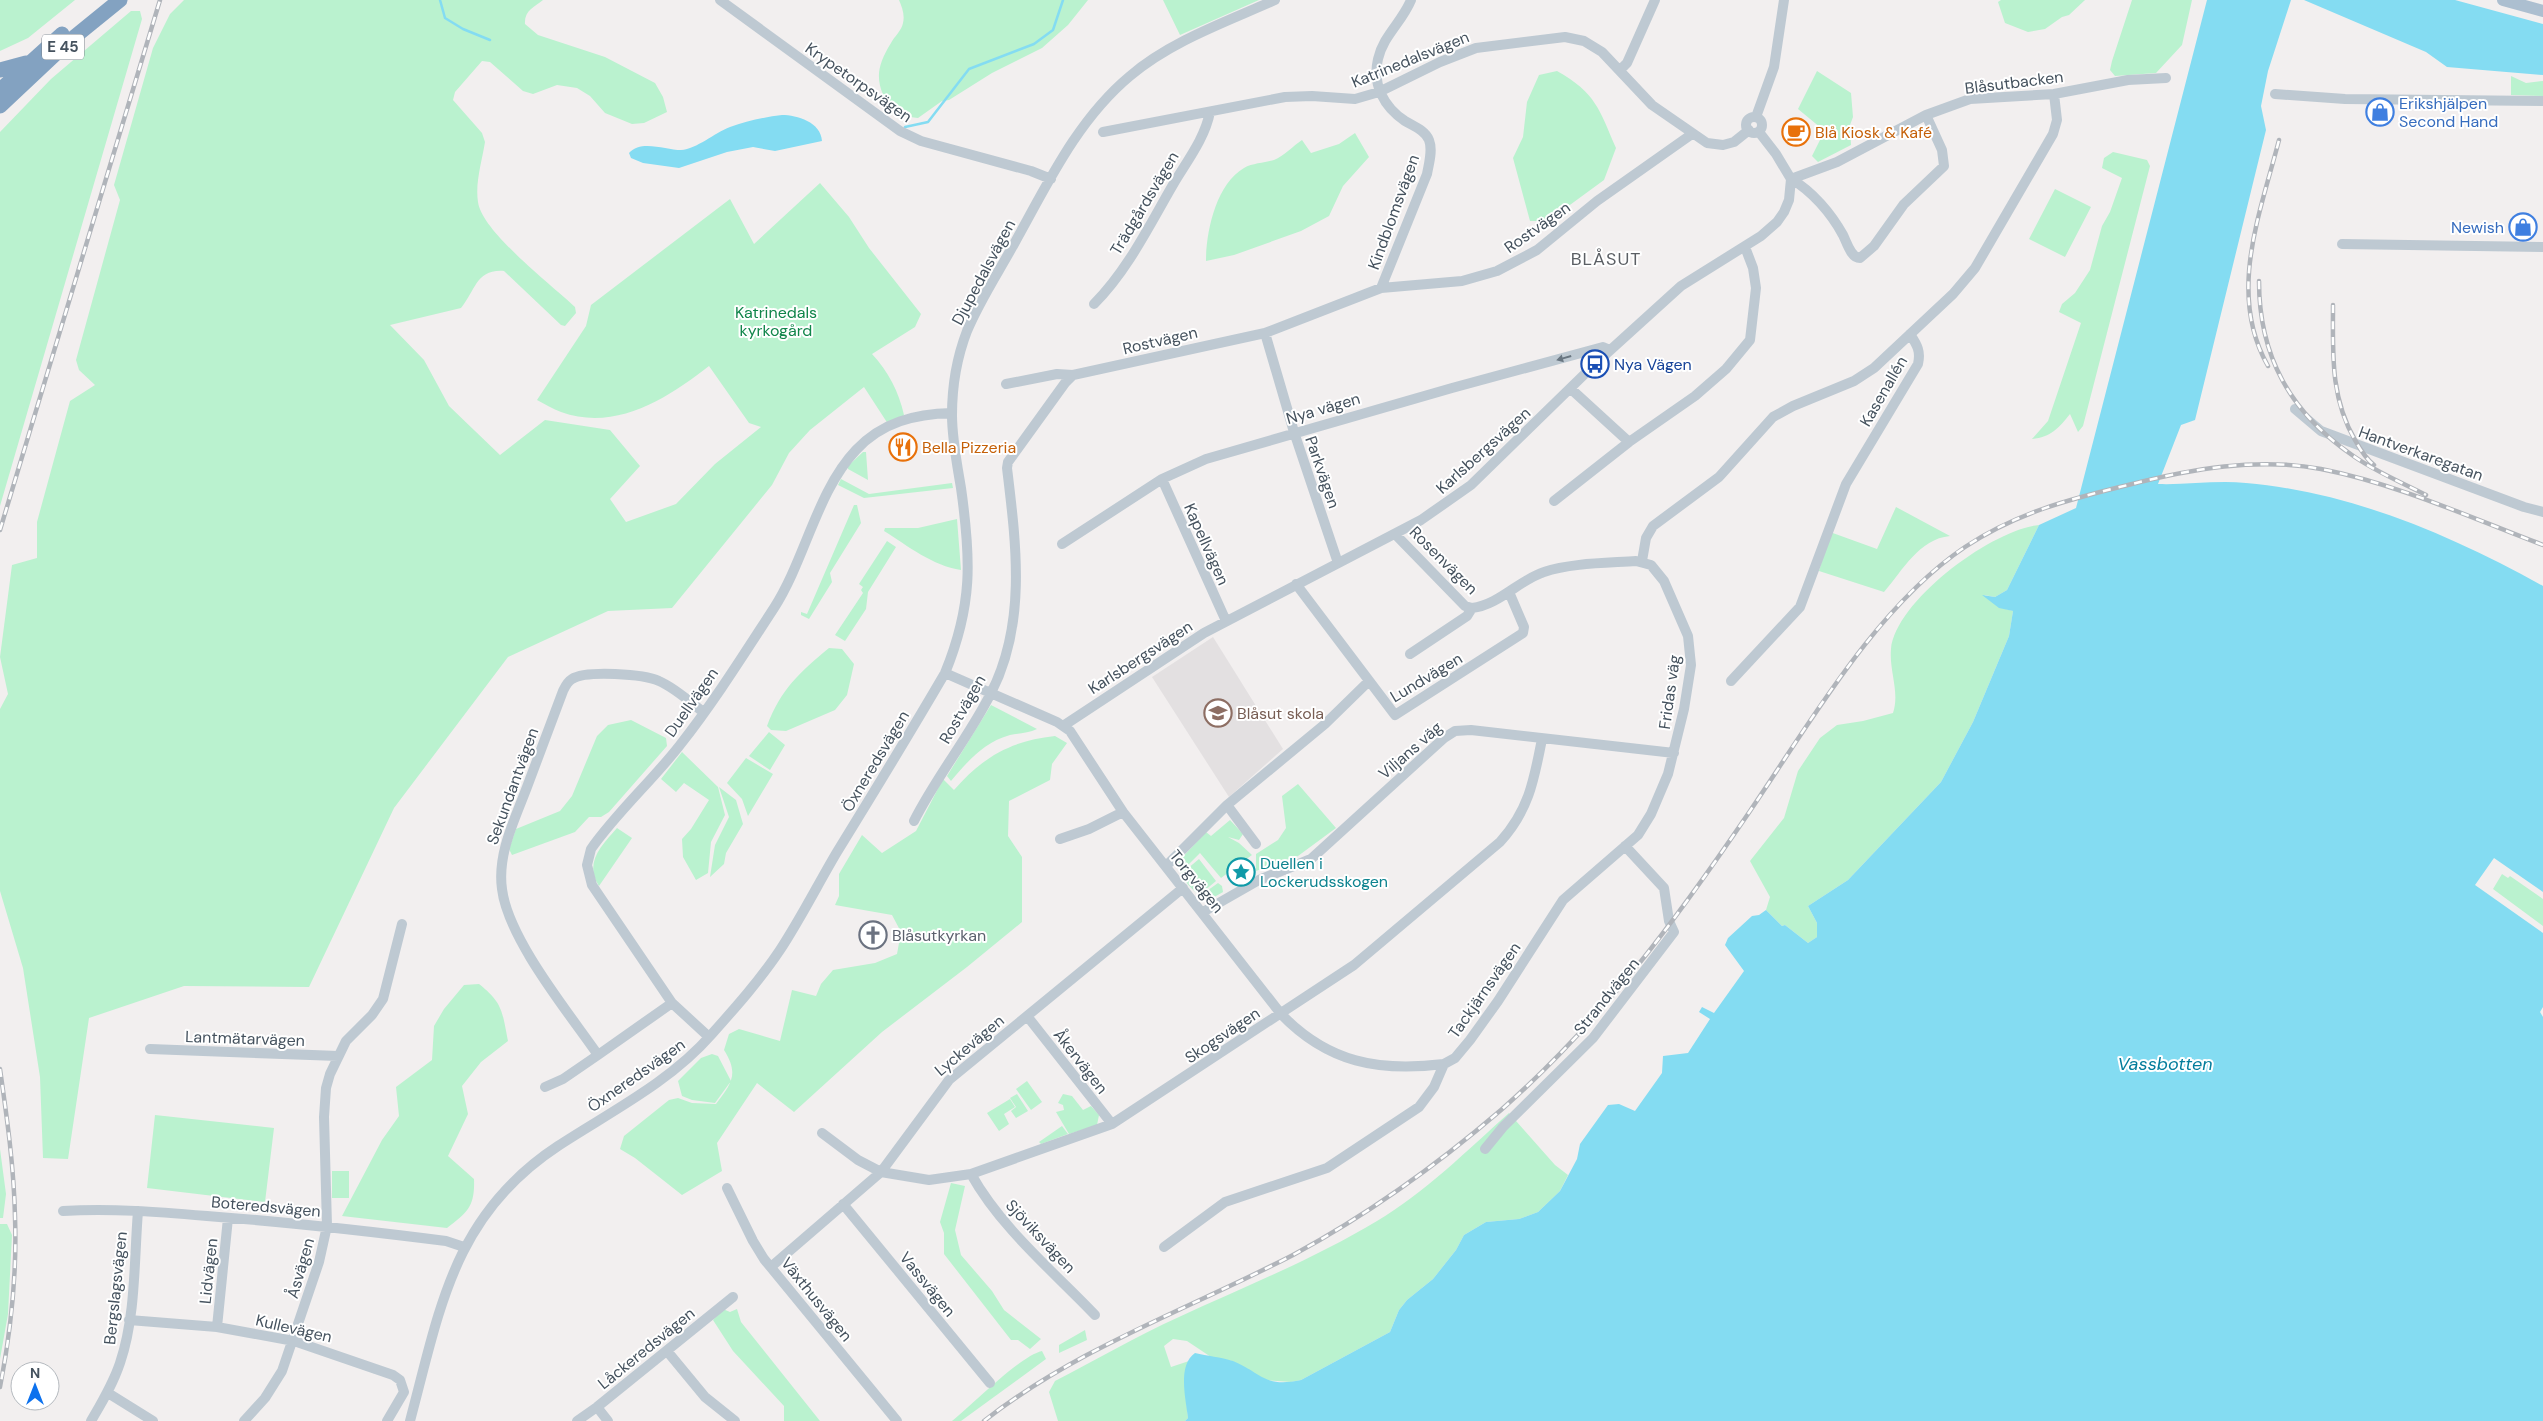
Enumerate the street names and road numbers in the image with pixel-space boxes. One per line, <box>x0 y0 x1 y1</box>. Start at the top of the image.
street label: Katrinedalsvägen <box>1348 26 1472 93</box>
road number: E 45 <box>42 34 84 60</box>
street label: Krypetorpsvägen <box>801 38 916 127</box>
street label: Blåsutbacken <box>1964 66 2064 99</box>
street label: Trädgårdsvägen <box>1105 148 1184 259</box>
street label: Kindblomsvägen <box>1363 152 1424 273</box>
street label: Rostvägen <box>1500 197 1574 258</box>
street label: Djupedalsvägen <box>947 216 1020 329</box>
street label: Rostvägen <box>1121 322 1200 359</box>
street label: Kasenallén <box>1855 352 1912 430</box>
street label: Nya vägen <box>1284 388 1363 429</box>
street label: Karlsbergsvägen <box>1432 402 1535 498</box>
street label: Hantverkaregatan <box>2356 421 2486 486</box>
street label: Parkvägen <box>1300 433 1345 511</box>
street label: Kapellvägen <box>1179 500 1234 588</box>
street label: Rosenvägen <box>1405 522 1482 599</box>
street label: Karlsbergsvägen <box>1084 616 1196 699</box>
street label: Lundvägen <box>1386 648 1466 707</box>
street label: Fridas väg <box>1654 653 1685 731</box>
street label: Duellvägen <box>660 663 723 741</box>
street label: Rostvägen <box>934 671 991 747</box>
street label: Öxneredsvägen <box>837 707 914 816</box>
street label: Viljans väg <box>1374 717 1447 784</box>
street label: Sekundantvägen <box>482 725 543 847</box>
street label: Torgvägen <box>1165 845 1228 917</box>
street label: Tackjärnsvägen <box>1444 938 1525 1042</box>
street label: Strandvägen <box>1569 954 1644 1039</box>
street label: Skogsvägen <box>1181 1003 1264 1068</box>
street label: Lyckevägen <box>930 1010 1008 1081</box>
street label: Åkervägen <box>1049 1025 1113 1098</box>
street label: Lantmätarvägen <box>185 1026 305 1051</box>
street label: Öxneredsvägen <box>583 1034 689 1117</box>
street label: Boteredsvägen <box>210 1191 322 1222</box>
street label: Sjöviksvägen <box>1001 1195 1080 1278</box>
street label: Bergslagsvägen <box>99 1230 132 1346</box>
street label: Åsvägen <box>282 1236 319 1301</box>
street label: Lidvägen <box>195 1237 222 1305</box>
street label: Vassvägen <box>895 1247 960 1321</box>
street label: Växthusvägen <box>776 1253 857 1346</box>
street label: Låckeredsvägen <box>594 1303 699 1394</box>
street label: Kullevägen <box>254 1310 334 1347</box>

